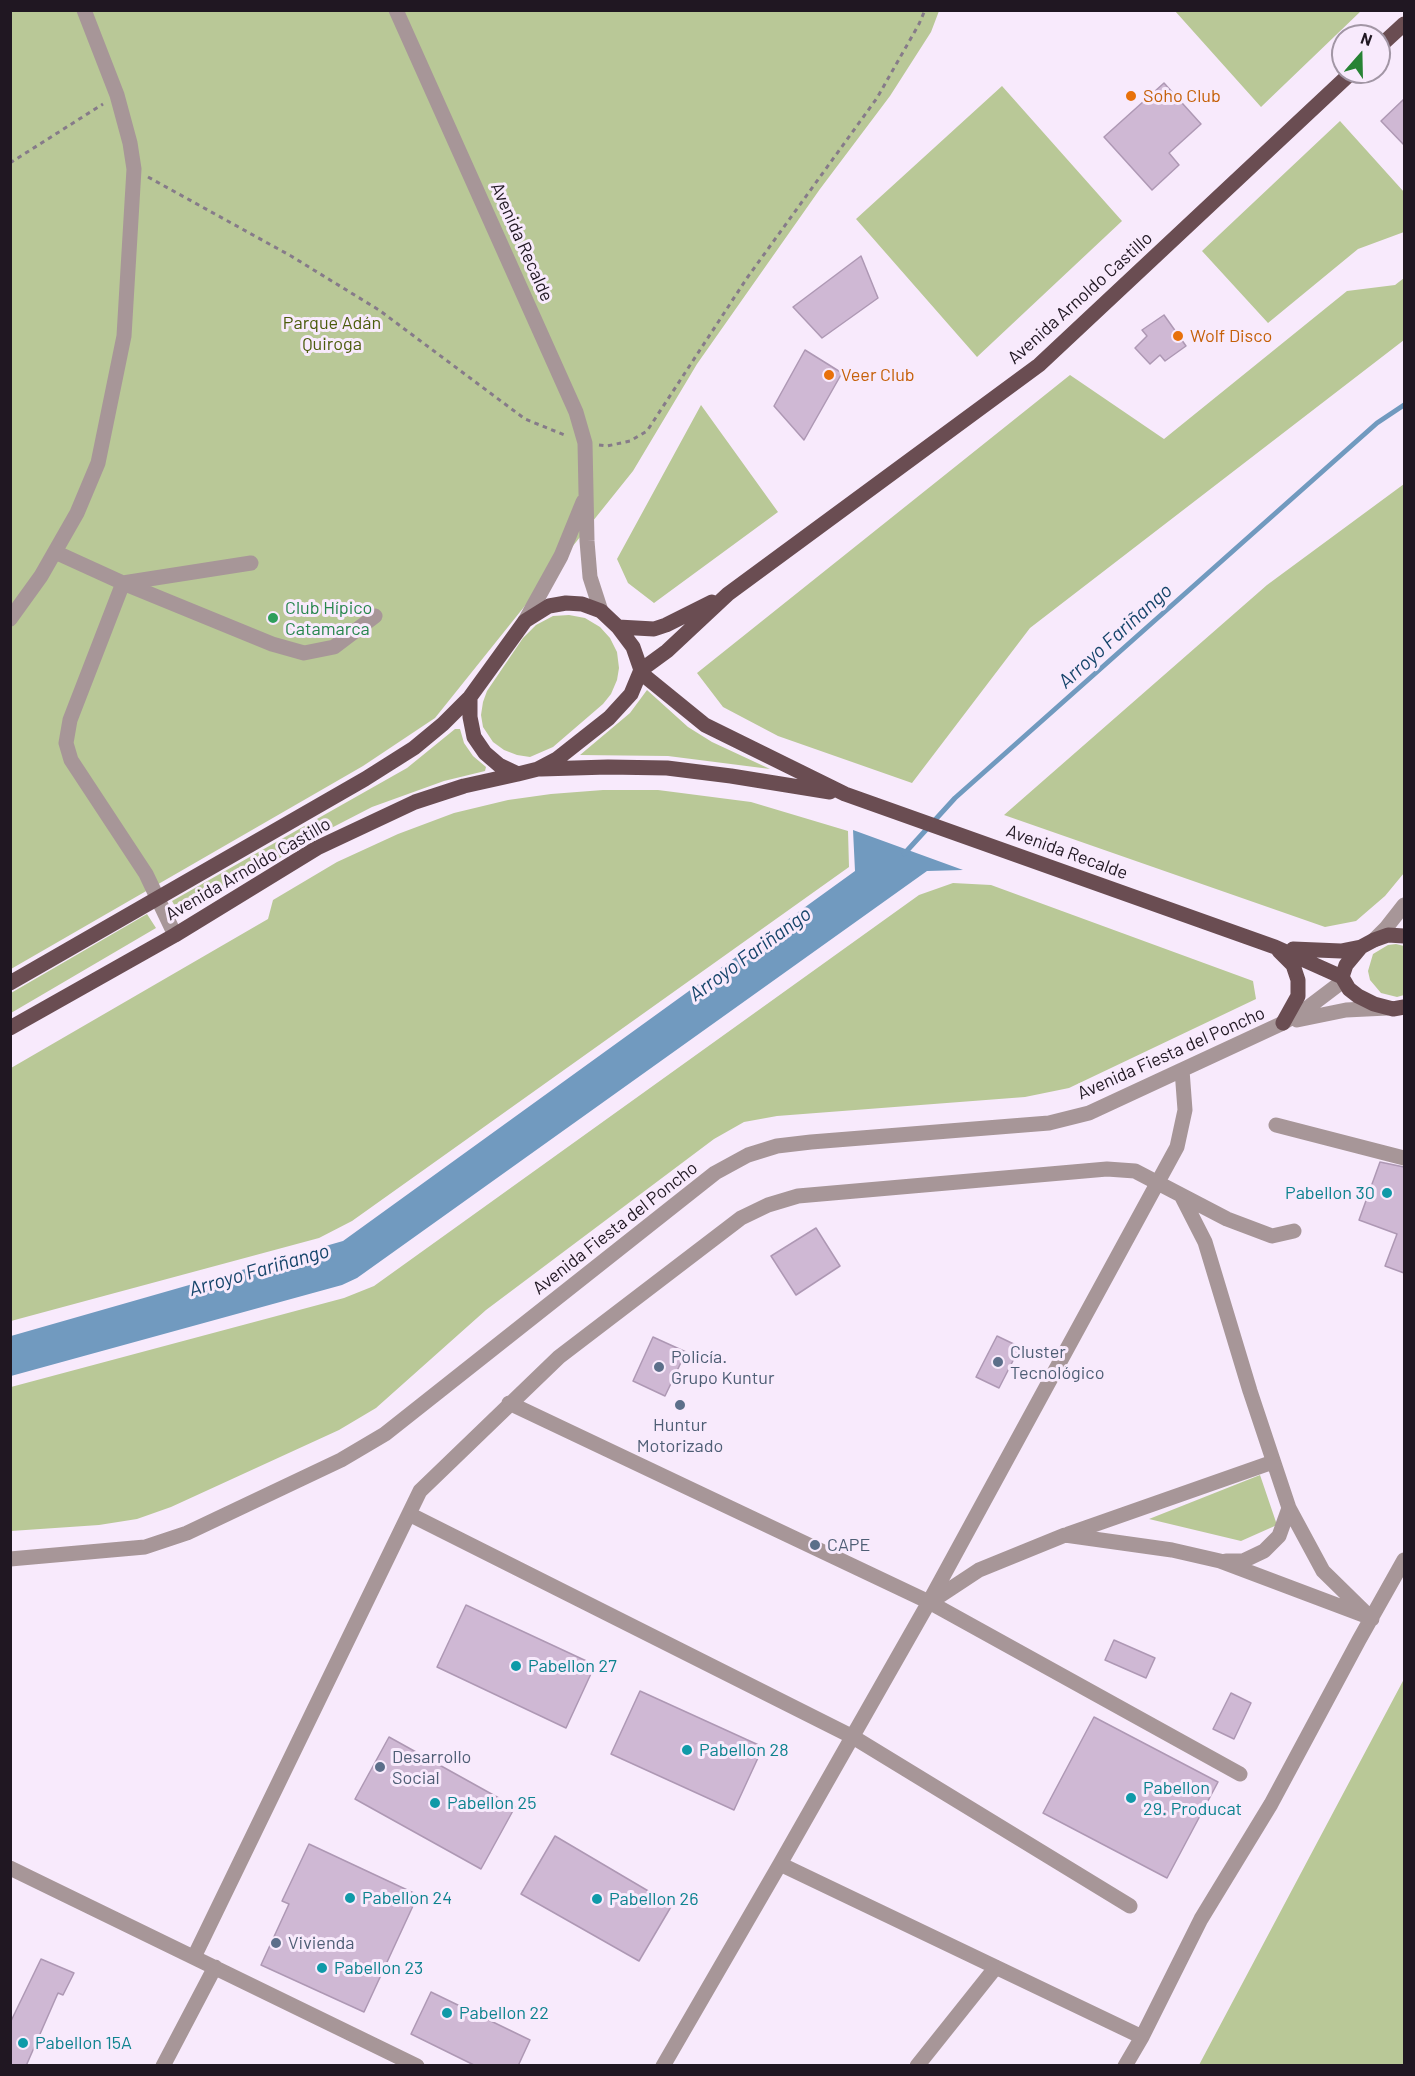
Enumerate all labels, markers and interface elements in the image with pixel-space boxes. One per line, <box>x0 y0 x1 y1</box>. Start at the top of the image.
north arrow <box>1331 24 1391 84</box>
text: N <box>1358 28 1375 49</box>
place label: Soho Club <box>1143 85 1221 107</box>
marker: Soho Club <box>1124 89 1138 103</box>
street label: Avenida Recalde <box>486 179 558 305</box>
street label: Avenida Arnoldo Castillo <box>1003 227 1157 369</box>
park label: Parque Adán Quiroga <box>283 312 381 354</box>
place label: Wolf Disco <box>1190 325 1272 347</box>
marker: Wolf Disco <box>1171 329 1185 343</box>
place label: Veer Club <box>841 364 915 386</box>
marker: Veer Club <box>822 368 836 382</box>
water label: Arroyo Fariñango <box>1053 579 1177 693</box>
place label: Club Hípico Catamarca <box>285 597 372 640</box>
marker: Club Hípico Catamarca <box>266 611 280 625</box>
street label: Avenida Arnoldo Castillo <box>162 813 334 925</box>
street label: Avenida Recalde <box>1003 820 1131 884</box>
water label: Arroyo Fariñango <box>684 902 816 1006</box>
street label: Avenida Fiesta del Poncho <box>1074 1002 1268 1104</box>
street label: Avenida Fiesta del Poncho <box>528 1157 702 1299</box>
place label: Pabellon 30 <box>1285 1182 1375 1204</box>
marker: Pabellon 30 <box>1380 1186 1394 1200</box>
water label: Arroyo Fariñango <box>186 1239 332 1301</box>
place label: Cluster Tecnológico <box>1010 1341 1104 1384</box>
place label: Policía. Grupo Kuntur <box>671 1346 775 1388</box>
marker: Cluster Tecnológico <box>991 1355 1005 1369</box>
marker: Policía. Grupo Kuntur <box>652 1360 666 1374</box>
marker: Huntur Motorizado <box>673 1398 687 1412</box>
place label: Huntur Motorizado <box>637 1414 723 1456</box>
place label: CAPE <box>827 1534 870 1556</box>
marker: CAPE <box>808 1538 822 1552</box>
place label: Pabellon 27 <box>528 1655 617 1677</box>
marker: Pabellon 27 <box>509 1659 523 1673</box>
place label: Pabellon 28 <box>699 1739 789 1761</box>
marker: Pabellon 28 <box>680 1743 694 1757</box>
place label: Desarrollo Social <box>392 1746 471 1788</box>
marker: Desarrollo Social <box>373 1760 387 1774</box>
place label: Pabellon 29. Producat <box>1143 1777 1242 1820</box>
marker: Pabellon 29. Producat <box>1124 1791 1138 1805</box>
place label: Pabellon 25 <box>447 1792 536 1814</box>
marker: Pabellon 25 <box>428 1796 442 1810</box>
place label: Pabellon 24 <box>362 1887 452 1909</box>
place label: Pabellon 26 <box>609 1888 698 1910</box>
marker: Pabellon 24 <box>343 1891 357 1905</box>
marker: Pabellon 26 <box>590 1892 604 1906</box>
place label: Vivienda <box>288 1932 355 1954</box>
marker: Vivienda <box>269 1936 283 1950</box>
place label: Pabellon 23 <box>334 1957 423 1979</box>
marker: Pabellon 23 <box>315 1961 329 1975</box>
place label: Pabellon 22 <box>459 2002 549 2024</box>
marker: Pabellon 22 <box>440 2006 454 2020</box>
place label: Pabellon 15A <box>35 2032 132 2054</box>
marker: Pabellon 15A <box>16 2036 30 2050</box>

